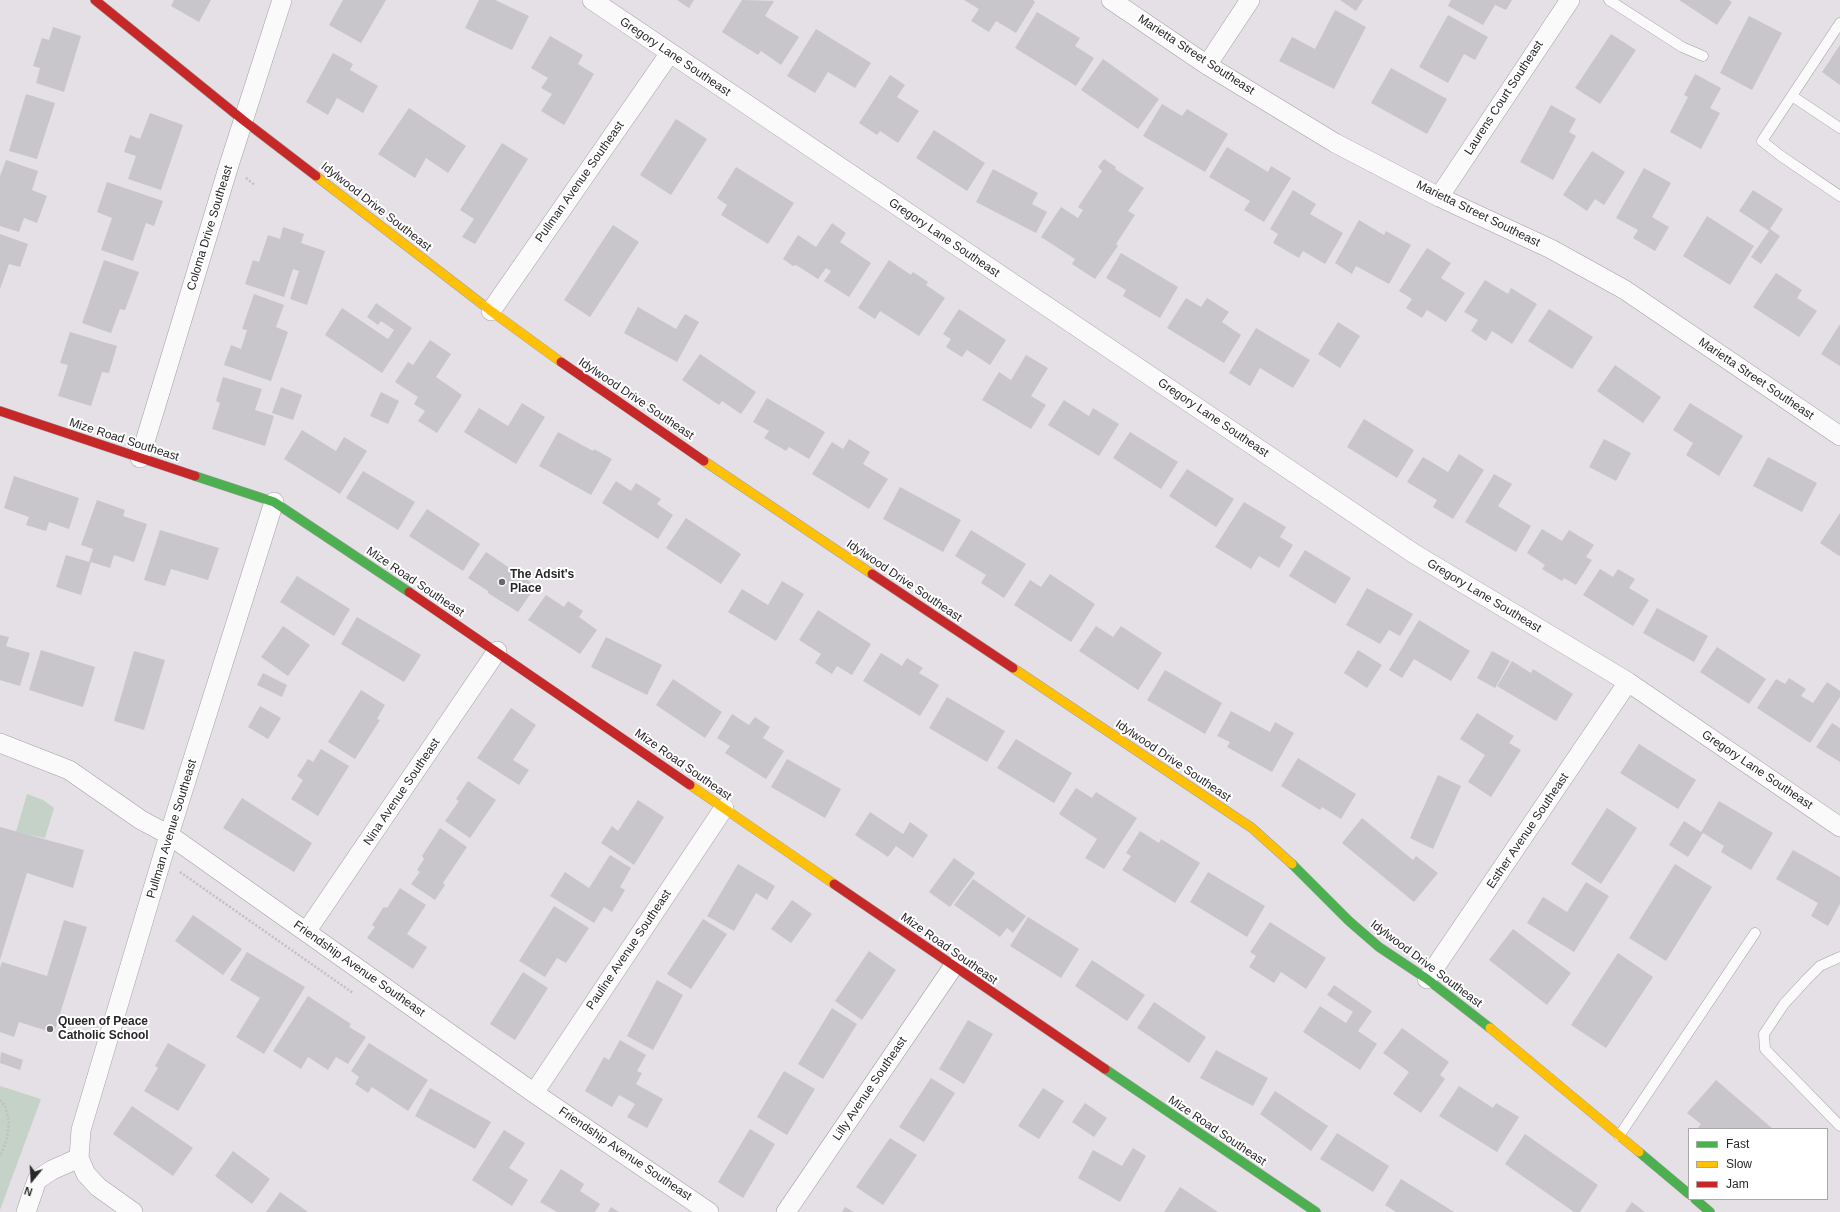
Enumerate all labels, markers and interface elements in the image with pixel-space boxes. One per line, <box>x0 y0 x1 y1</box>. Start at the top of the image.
street label: Marietta Street Southeast <box>1135 12 1257 98</box>
street label: Gregory Lane Southeast <box>617 14 733 100</box>
street label: Laurens Court Southeast <box>1462 38 1546 158</box>
street label: Pullman Avenue Southeast <box>533 119 627 245</box>
street label: Idylwood Drive Southeast <box>318 159 434 255</box>
street label: Coloma Drive Southeast <box>184 164 236 292</box>
street label: Marietta Street Southeast <box>1414 178 1542 250</box>
street label: Gregory Lane Southeast <box>886 195 1002 281</box>
street label: Marietta Street Southeast <box>1696 335 1816 423</box>
street label: Idylwood Drive Southeast <box>576 355 696 443</box>
street label: Gregory Lane Southeast <box>1155 375 1271 461</box>
street label: Mize Road Southeast <box>67 415 181 465</box>
street label: Idylwood Drive Southeast <box>844 537 964 625</box>
street label: Mize Road Southeast <box>363 544 467 620</box>
street label: Gregory Lane Southeast <box>1424 556 1544 636</box>
place label: The Adsit's Place <box>510 568 574 596</box>
marker: The Adsit's Place <box>497 577 507 587</box>
street label: Idylwood Drive Southeast <box>1113 717 1233 805</box>
street label: Mize Road Southeast <box>632 726 734 804</box>
street label: Gregory Lane Southeast <box>1699 727 1815 813</box>
street label: Nina Avenue Southeast <box>361 736 443 848</box>
street label: Pullman Avenue Southeast <box>144 758 200 900</box>
street label: Esther Avenue Southeast <box>1484 771 1572 891</box>
street label: Pauline Avenue Southeast <box>584 887 674 1013</box>
street label: Mize Road Southeast <box>898 910 1000 988</box>
street label: Idylwood Drive Southeast <box>1367 917 1485 1011</box>
street label: Friendship Avenue Southeast <box>290 918 428 1020</box>
place label: Queen of Peace Catholic School <box>58 1015 149 1043</box>
marker: Queen of Peace Catholic School <box>45 1024 55 1034</box>
street label: Lilly Avenue Southeast <box>830 1034 910 1144</box>
street label: Mize Road Southeast <box>1165 1093 1269 1169</box>
street label: Friendship Avenue Southeast <box>556 1104 694 1204</box>
legend <box>1688 1128 1828 1200</box>
text: Fast <box>1726 1137 1749 1151</box>
text: Slow <box>1726 1157 1752 1171</box>
north arrow <box>12 1160 52 1200</box>
text: Jam <box>1726 1177 1749 1191</box>
text: N <box>23 1184 34 1198</box>

